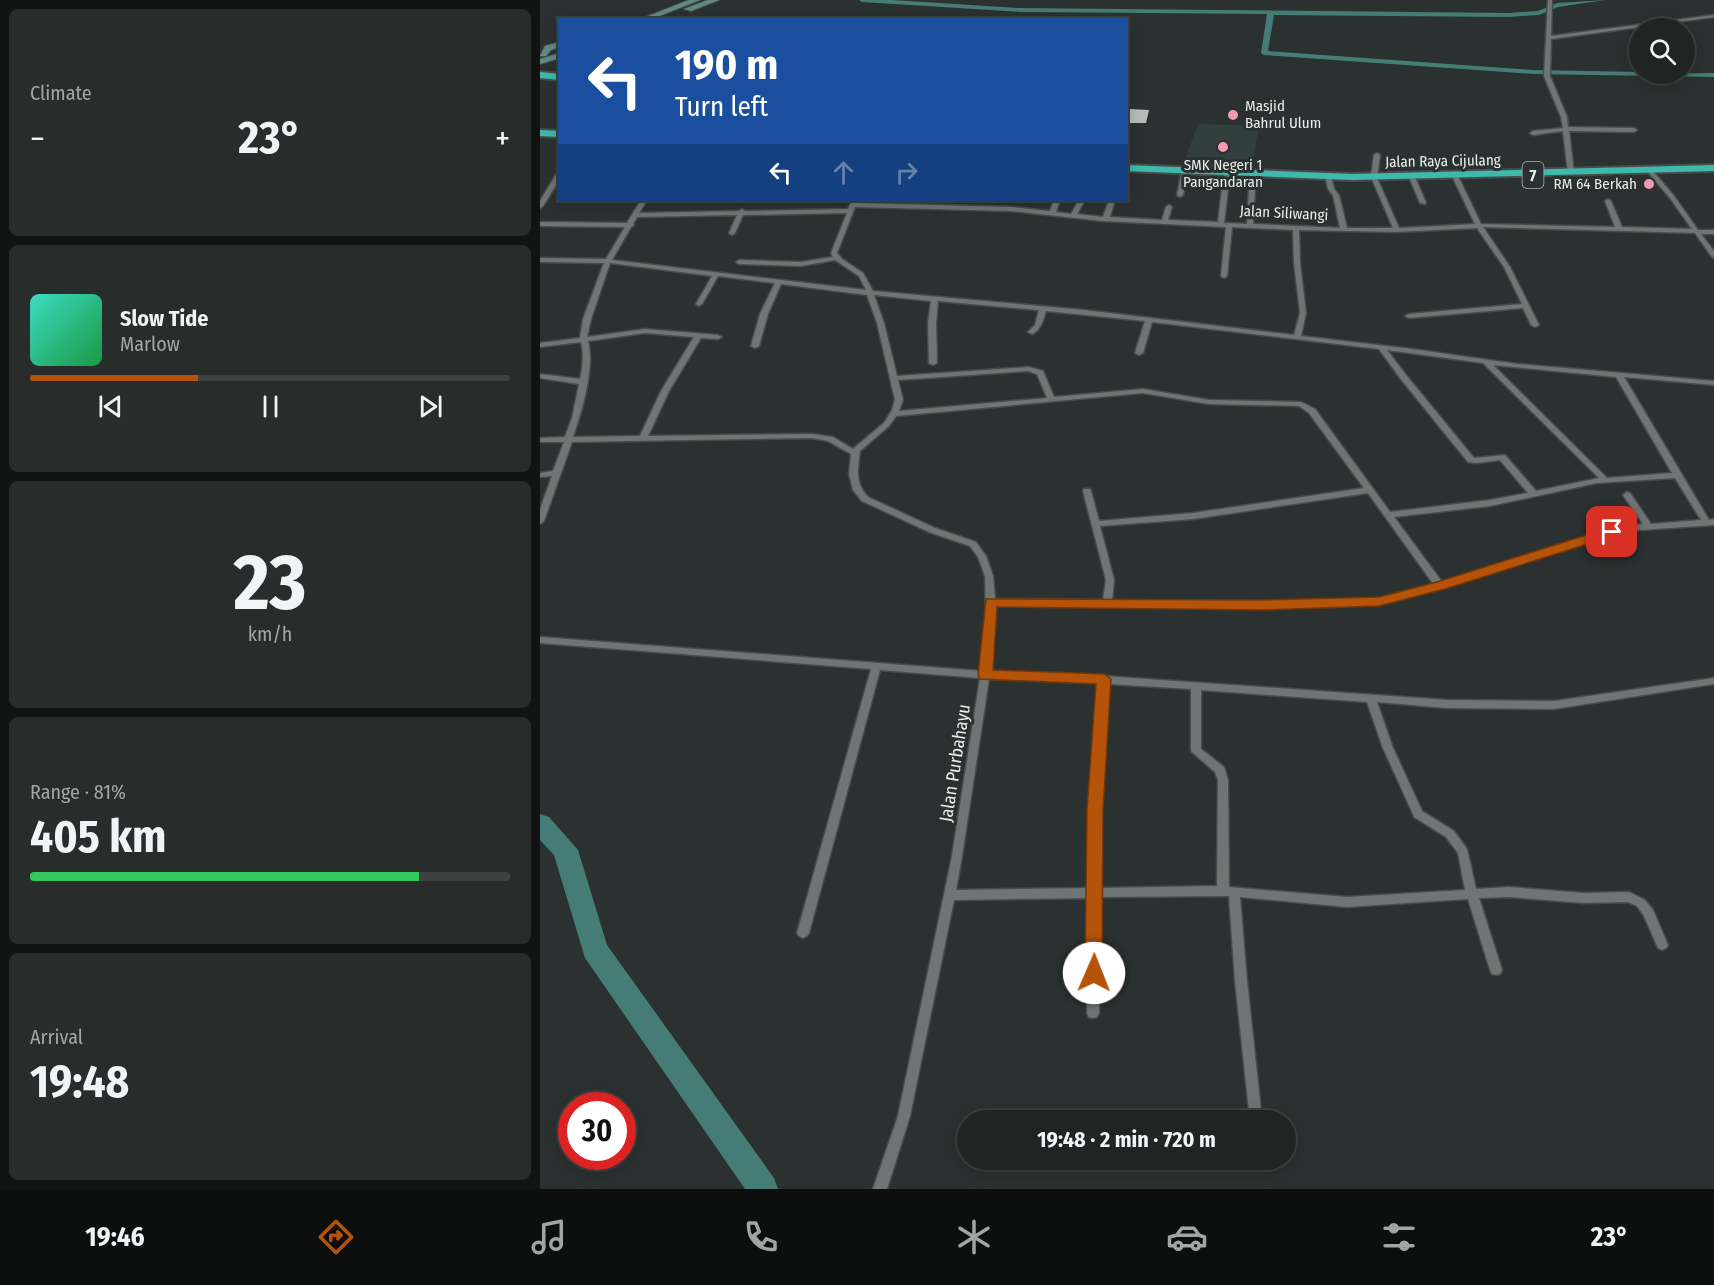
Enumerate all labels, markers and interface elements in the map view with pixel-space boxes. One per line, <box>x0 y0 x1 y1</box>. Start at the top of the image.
map controls <box>1629 18 1695 84</box>
button: search <box>1629 18 1695 84</box>
text: 190 m <box>675 40 778 90</box>
icon: left <box>576 42 654 120</box>
text: Climate <box>30 81 92 105</box>
text: Turn left <box>675 91 768 123</box>
place label: Masjid Bahrul Ulum <box>1245 97 1321 132</box>
marker: Masjid Bahrul Ulum <box>1226 108 1240 122</box>
text: 23° <box>238 111 302 165</box>
text: − <box>30 119 45 159</box>
text: + <box>495 119 510 159</box>
marker: SMK Negeri 1 Pangandaran <box>1216 140 1230 154</box>
street label: Jalan Raya Cijulang <box>1385 151 1501 171</box>
icon: left <box>764 156 797 189</box>
icon: ahead <box>827 156 860 189</box>
icon: right <box>890 156 923 189</box>
place label: SMK Negeri 1 Pangandaran <box>1183 156 1263 191</box>
road number: 7 <box>1522 162 1544 188</box>
place label: RM 64 Berkah <box>1554 175 1637 193</box>
marker: RM 64 Berkah <box>1642 177 1656 191</box>
street label: Jalan Siliwangi <box>1239 202 1329 224</box>
text: Slow Tide <box>120 305 208 332</box>
text: Marlow <box>120 332 180 356</box>
icon: previous <box>94 390 127 423</box>
icon: pause <box>254 390 287 423</box>
icon: next <box>414 390 447 423</box>
pin <box>1586 506 1637 557</box>
icon: arrive <box>1595 515 1628 548</box>
text: 23 <box>233 536 307 630</box>
text: km/h <box>248 622 292 646</box>
street label: Jalan Purbahayu <box>935 702 975 824</box>
text: Range · 81% <box>30 780 126 804</box>
text: 405 km <box>30 810 166 864</box>
position arrow <box>1062 941 1126 1005</box>
text: Arrival <box>30 1025 83 1049</box>
text: 19:48 <box>30 1055 129 1109</box>
speed limit sign: 30 <box>558 1092 636 1170</box>
text: 19:48 · 2 min · 720 m <box>1037 1126 1216 1153</box>
icon: directions <box>315 1216 357 1258</box>
icon: music <box>528 1216 570 1258</box>
icon: phone <box>740 1216 782 1258</box>
icon: climate <box>953 1216 995 1258</box>
icon: car <box>1166 1216 1208 1258</box>
icon: filters <box>1378 1216 1420 1258</box>
text: 19:46 <box>85 1221 145 1253</box>
text: 23° <box>1591 1221 1629 1253</box>

